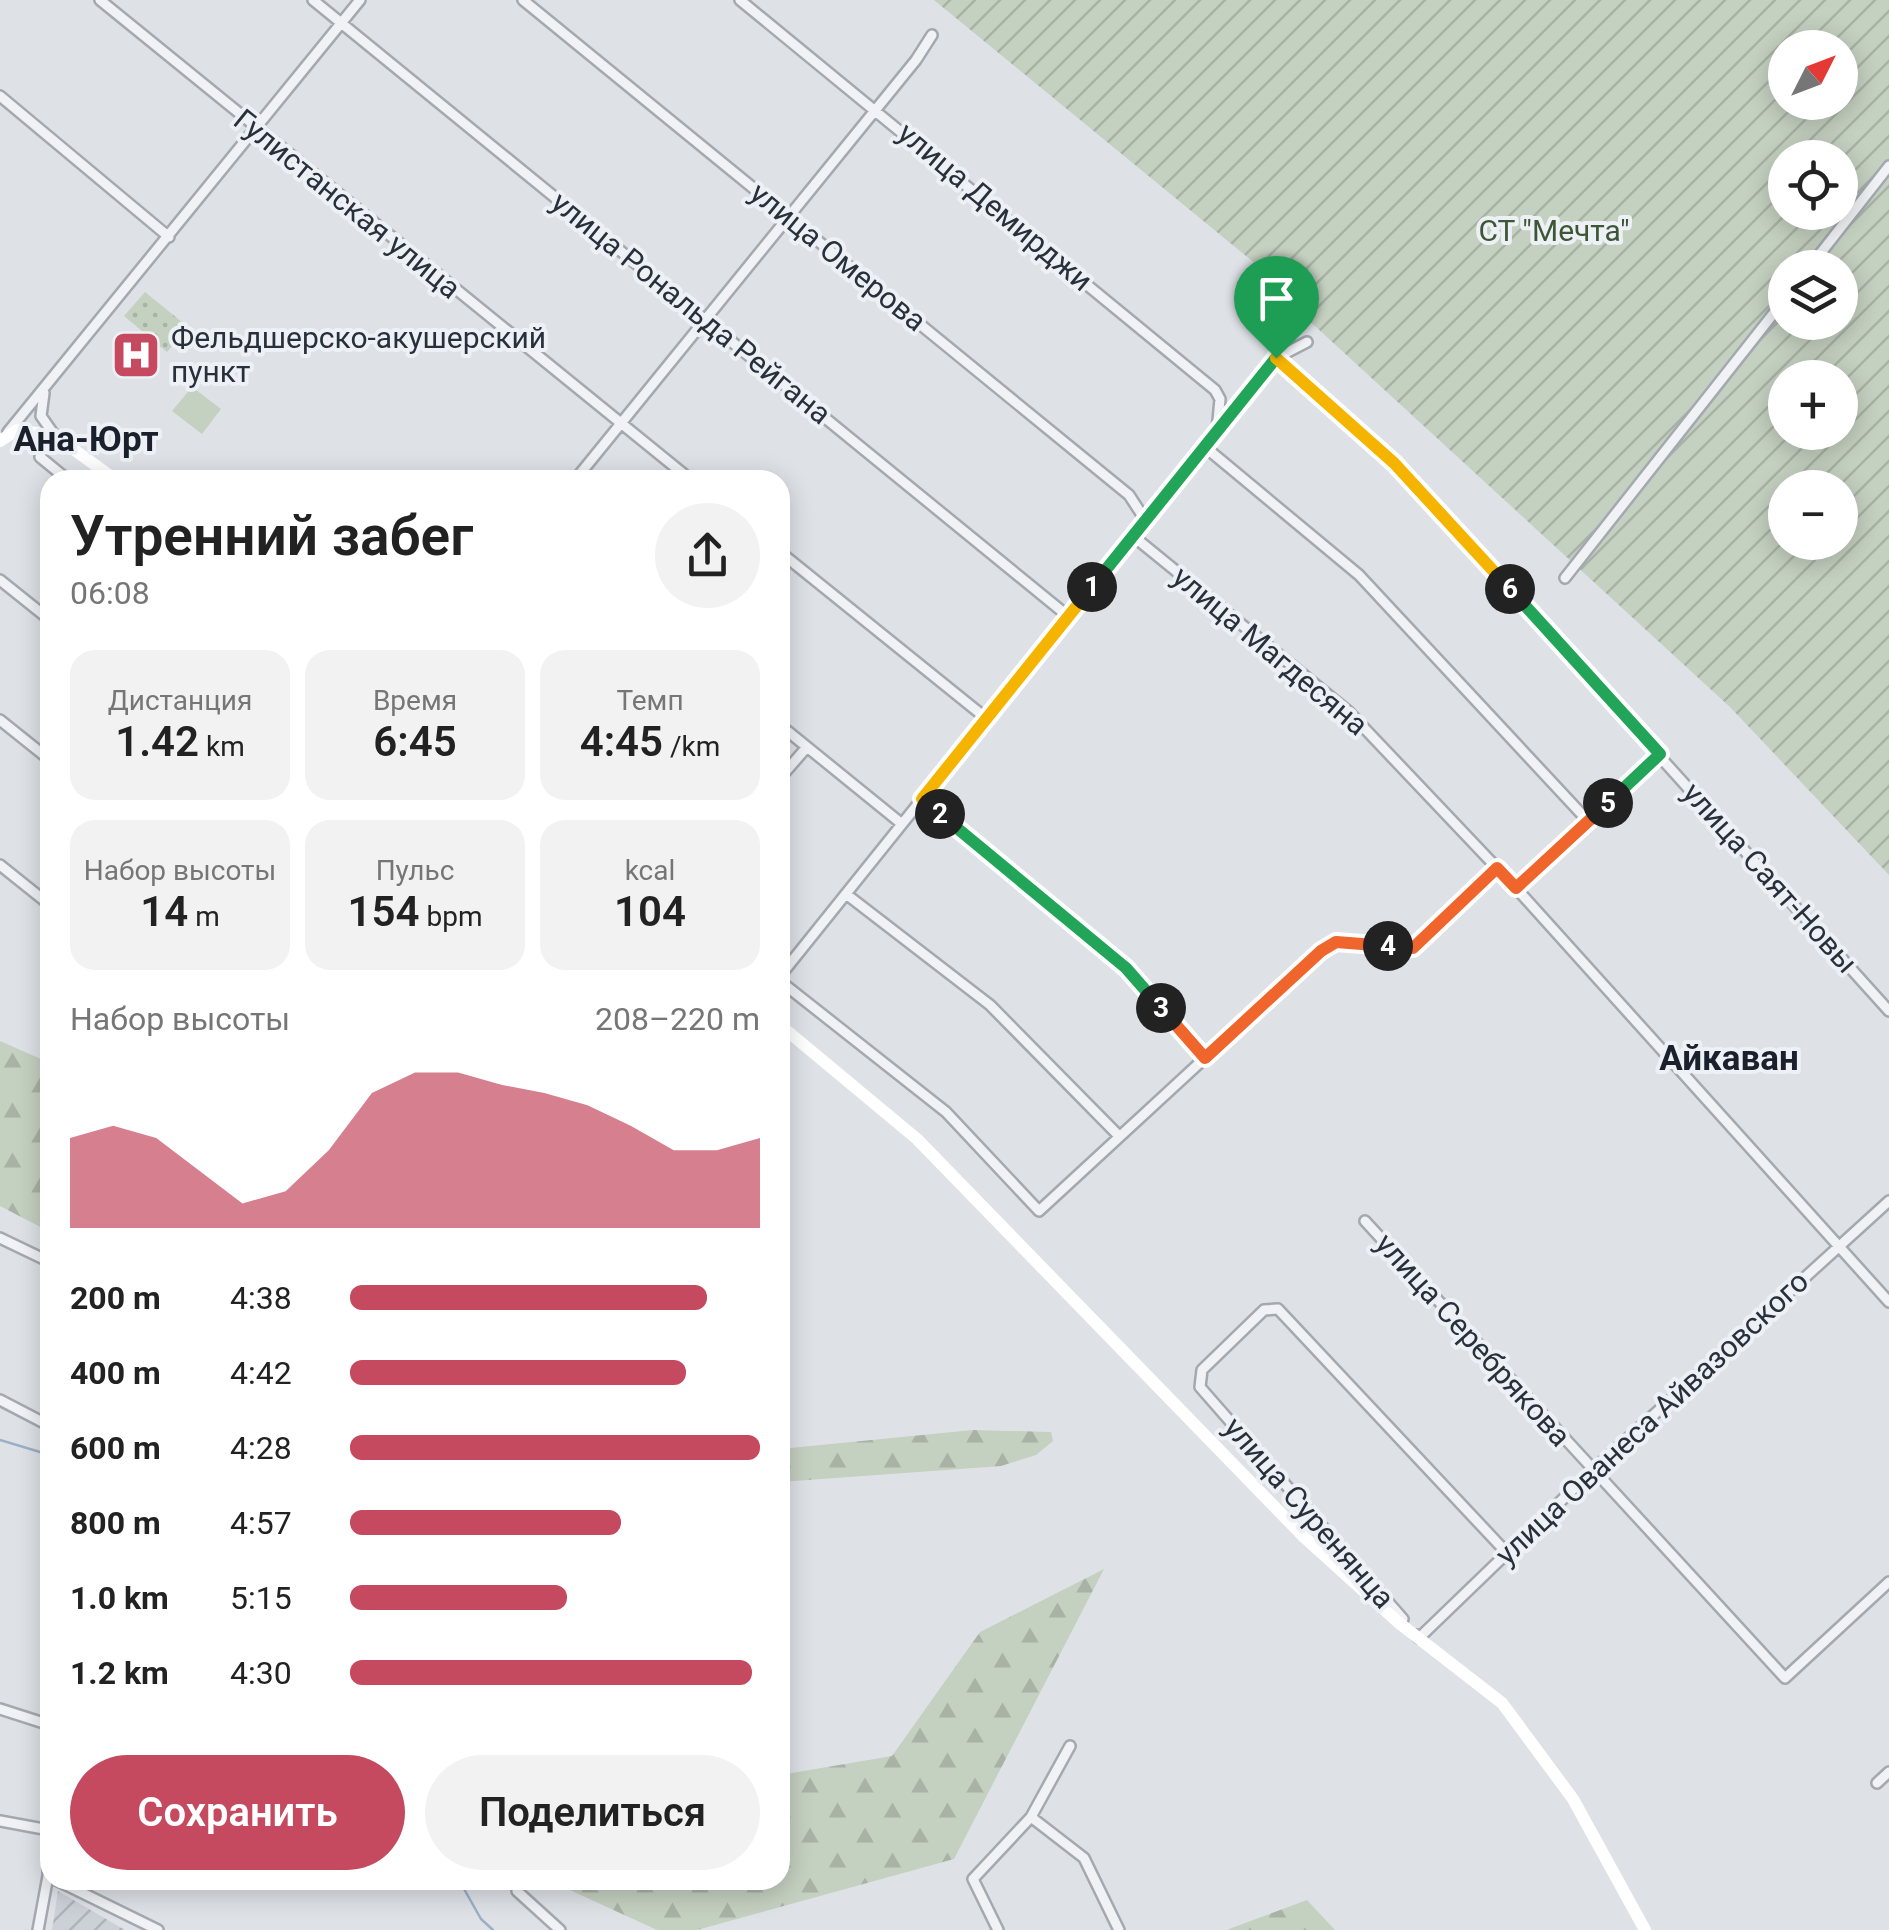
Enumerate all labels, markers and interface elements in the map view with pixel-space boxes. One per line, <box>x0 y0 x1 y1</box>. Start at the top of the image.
north arrow <box>1768 30 1858 120</box>
map controls <box>1768 30 1858 560</box>
street label: Гулистанская улица <box>227 102 467 306</box>
street label: улица Демирджи <box>891 115 1100 298</box>
button: locate <box>1768 140 1858 230</box>
street label: улица Омерова <box>743 175 933 338</box>
street label: улица Рональда Рейгана <box>545 184 838 431</box>
park label: СТ "Мечта" <box>1478 213 1630 248</box>
button: layers <box>1768 250 1858 340</box>
pin <box>1234 256 1319 359</box>
icon: arrive <box>1249 271 1304 326</box>
place label: Фельдшерско-акушерский пункт <box>171 320 546 389</box>
hospital icon: Фельдшерско-акушерский пункт <box>110 329 162 381</box>
button: + <box>1768 360 1858 450</box>
district label: Ана-Юрт <box>13 419 159 460</box>
button: − <box>1768 470 1858 560</box>
button: share <box>655 503 760 608</box>
text: Утренний забег <box>70 504 473 568</box>
street label: улица Магдесяна <box>1166 559 1375 742</box>
pin: 1 <box>1067 562 1117 612</box>
pin: 6 <box>1485 564 1535 614</box>
text: 1 <box>1084 570 1100 603</box>
text: 6 <box>1502 572 1518 605</box>
text: 06:08 <box>70 574 150 612</box>
text: Дистанция <box>108 684 252 717</box>
text: Время <box>373 684 457 717</box>
text: Темп <box>616 684 684 717</box>
text: 1.42 <box>115 717 199 766</box>
text: 6:45 <box>373 717 457 766</box>
text: 4:45 <box>580 717 663 766</box>
text: km <box>199 730 245 763</box>
text: /km <box>663 730 720 763</box>
street label: улица Саят-Новы <box>1676 775 1865 980</box>
pin: 5 <box>1583 778 1633 828</box>
text: 5 <box>1600 786 1616 819</box>
pin: 2 <box>915 789 965 839</box>
text: 2 <box>932 797 948 830</box>
text: Набор высоты <box>84 854 276 887</box>
text: Пульс <box>376 854 454 887</box>
text: kcal <box>625 854 675 887</box>
text: 14 <box>140 887 188 936</box>
text: 154 <box>348 887 420 936</box>
text: 104 <box>614 887 686 936</box>
text: m <box>188 900 220 933</box>
text: bpm <box>420 900 482 933</box>
pin: 4 <box>1363 921 1413 971</box>
text: 4 <box>1380 929 1396 962</box>
pin: 3 <box>1136 983 1186 1033</box>
text: 3 <box>1153 991 1169 1024</box>
text: Набор высоты <box>70 1000 290 1038</box>
text: 208–220 m <box>595 1000 760 1038</box>
district label: Айкаван <box>1659 1038 1799 1079</box>
street label: улица Серебрякова <box>1369 1226 1578 1453</box>
street label: улица Ованеса Айвазовского <box>1488 1263 1815 1572</box>
text: 200 m <box>70 1279 161 1317</box>
text: 4:38 <box>230 1279 292 1317</box>
text: 400 m <box>70 1354 161 1392</box>
text: 4:42 <box>230 1354 292 1392</box>
street label: улица Суренянца <box>1217 1410 1402 1615</box>
text: 600 m <box>70 1429 161 1467</box>
text: 4:28 <box>230 1429 292 1467</box>
text: 800 m <box>70 1504 161 1542</box>
text: 4:57 <box>230 1504 292 1542</box>
text: 1.0 km <box>70 1579 169 1617</box>
text: 5:15 <box>230 1579 292 1617</box>
text: 1.2 km <box>70 1654 169 1692</box>
text: 4:30 <box>230 1654 292 1692</box>
button: Сохранить <box>70 1755 405 1870</box>
button: Поделиться <box>425 1755 760 1870</box>

